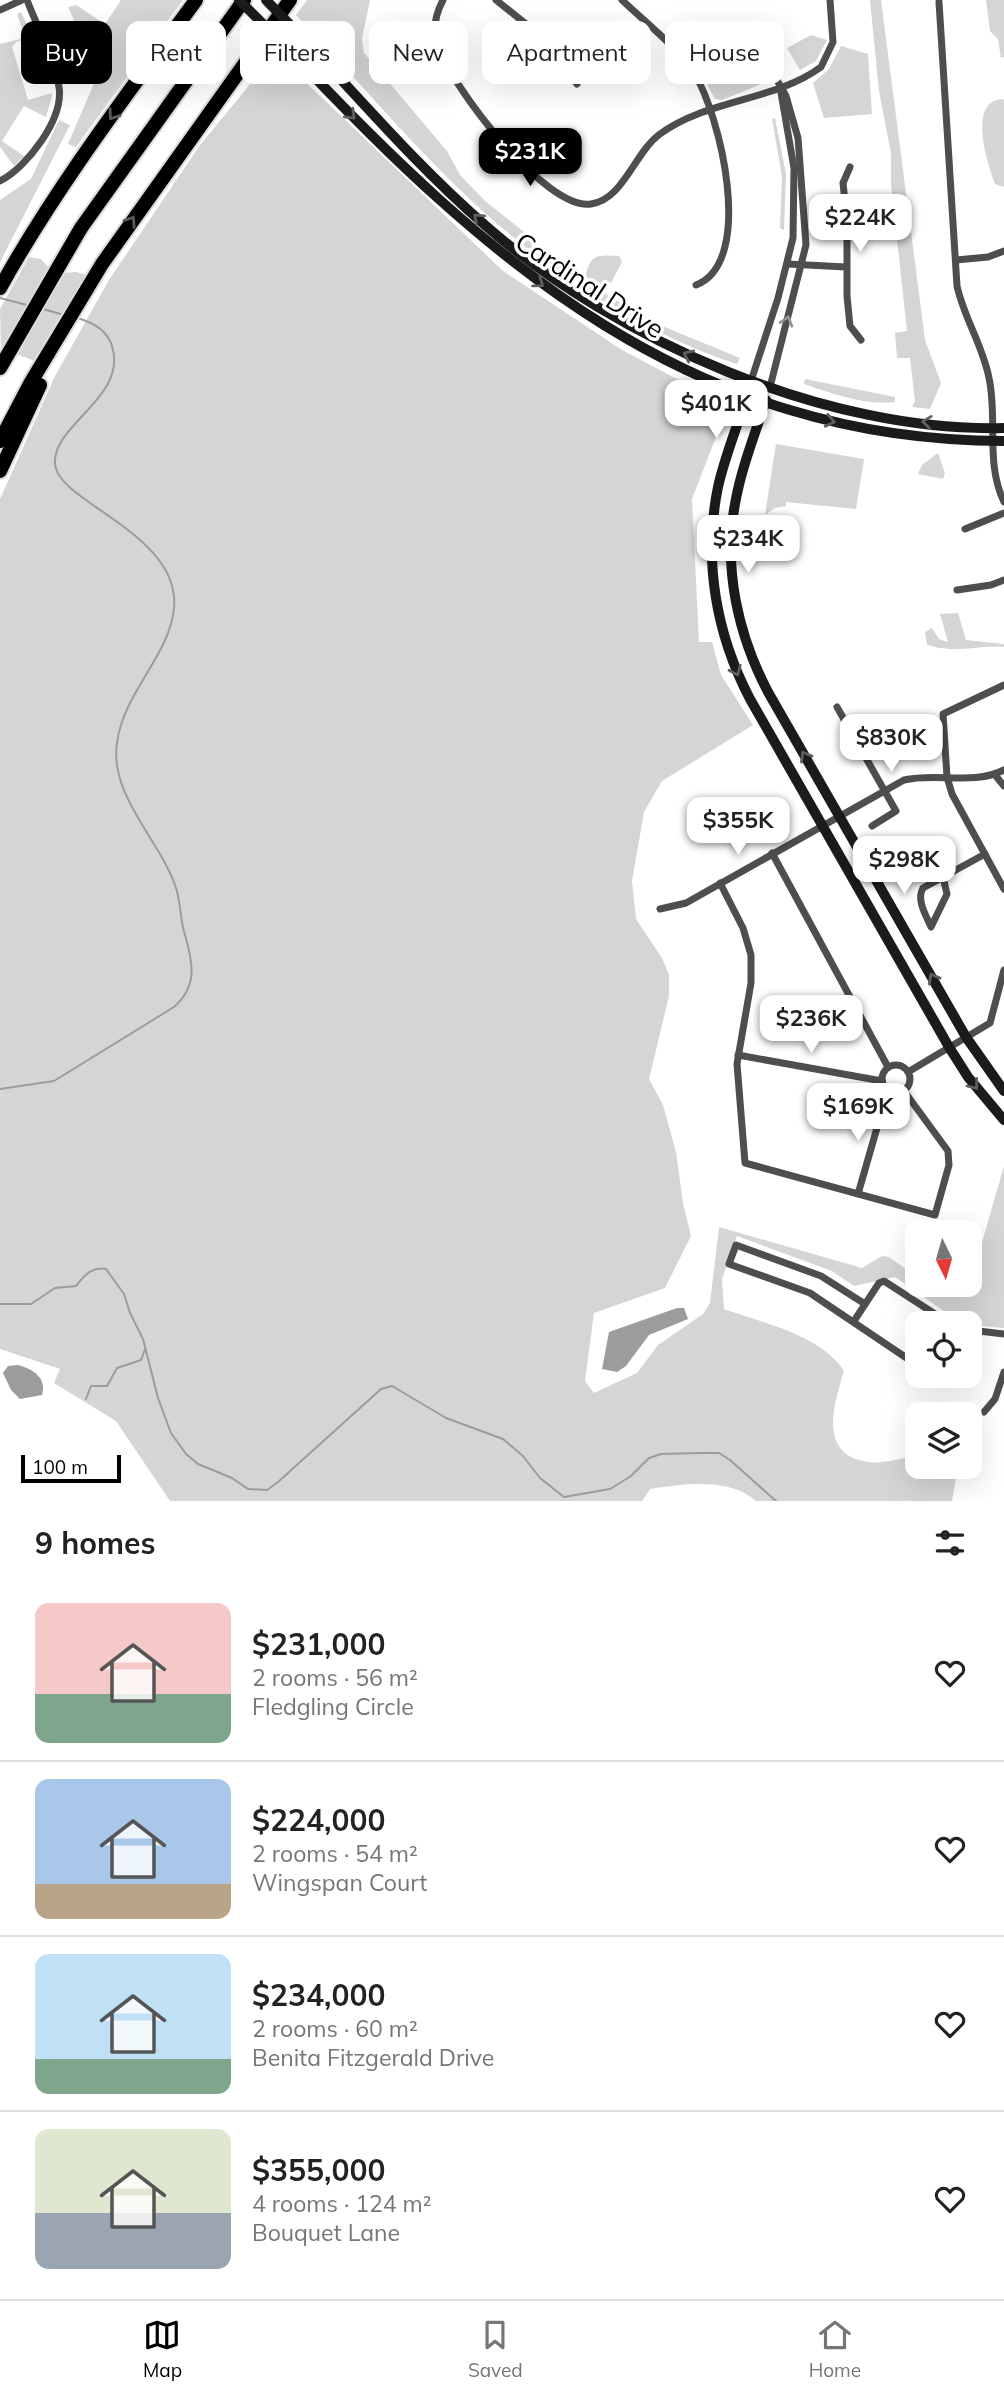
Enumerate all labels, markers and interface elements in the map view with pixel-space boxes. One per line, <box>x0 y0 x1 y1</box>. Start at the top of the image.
chip: Buy <box>21 21 112 84</box>
chip: Rent <box>126 21 226 84</box>
chip: Filters <box>240 21 355 84</box>
chip: New <box>369 21 468 84</box>
chip: Apartment <box>482 21 651 84</box>
chip: House <box>665 21 784 84</box>
one-way arrow <box>343 106 356 119</box>
one-way arrow <box>109 107 121 120</box>
pin: $231K <box>481 128 579 188</box>
text: $231K <box>495 136 565 165</box>
pin: $224K <box>811 194 909 254</box>
text: $224K <box>825 202 895 231</box>
one-way arrow <box>473 214 486 227</box>
one-way arrow <box>123 216 135 229</box>
street label: Cardinal Drive <box>509 225 671 345</box>
one-way arrow <box>531 275 543 287</box>
one-way arrow <box>779 315 794 327</box>
one-way arrow <box>683 349 696 363</box>
pin: $401K <box>667 380 765 440</box>
text: $401K <box>681 388 751 417</box>
one-way arrow <box>824 412 836 427</box>
one-way arrow <box>922 415 933 430</box>
pin: $234K <box>699 516 797 575</box>
text: $234K <box>713 523 783 552</box>
one-way arrow <box>728 664 742 677</box>
pin: $830K <box>842 714 940 774</box>
text: $830K <box>856 722 926 751</box>
one-way arrow <box>800 751 813 763</box>
pin: $355K <box>689 798 787 857</box>
text: $355K <box>703 805 773 834</box>
pin: $298K <box>855 836 953 896</box>
text: $298K <box>869 844 939 873</box>
one-way arrow <box>928 973 941 986</box>
pin: $236K <box>762 996 860 1055</box>
text: $236K <box>776 1003 846 1032</box>
one-way arrow <box>966 1078 979 1090</box>
pin: $169K <box>809 1084 907 1143</box>
text: $169K <box>823 1091 893 1120</box>
north arrow <box>905 1220 982 1297</box>
map controls <box>905 1220 982 1479</box>
button: locate <box>905 1311 982 1388</box>
button: layers <box>905 1402 982 1479</box>
scale bar <box>21 1452 121 1484</box>
text: 100 m <box>32 1455 88 1479</box>
text: 9 homes <box>35 1524 156 1562</box>
icon: filters <box>931 1524 969 1562</box>
text: $231,000 <box>252 1625 385 1663</box>
icon: home <box>91 1631 175 1715</box>
icon: heart <box>931 1654 969 1692</box>
text: 2 rooms · 56 m² <box>252 1663 418 1692</box>
text: Fledgling Circle <box>252 1692 414 1721</box>
text: $224,000 <box>252 1801 385 1839</box>
icon: home <box>91 1807 175 1891</box>
icon: heart <box>931 1830 969 1868</box>
text: 2 rooms · 54 m² <box>252 1839 418 1868</box>
text: Wingspan Court <box>252 1868 427 1897</box>
text: $234,000 <box>252 1976 385 2014</box>
icon: home <box>91 1982 175 2066</box>
icon: heart <box>931 2005 969 2043</box>
text: 2 rooms · 60 m² <box>252 2014 418 2043</box>
text: Benita Fitzgerald Drive <box>252 2043 494 2072</box>
text: $355,000 <box>252 2151 385 2189</box>
icon: home <box>91 2157 175 2241</box>
icon: heart <box>931 2180 969 2218</box>
text: 4 rooms · 124 m² <box>252 2189 432 2218</box>
text: Bouquet Lane <box>252 2218 400 2247</box>
tab: Map <box>143 2316 182 2382</box>
tab: Saved <box>468 2316 523 2382</box>
tab: Home <box>809 2316 861 2382</box>

